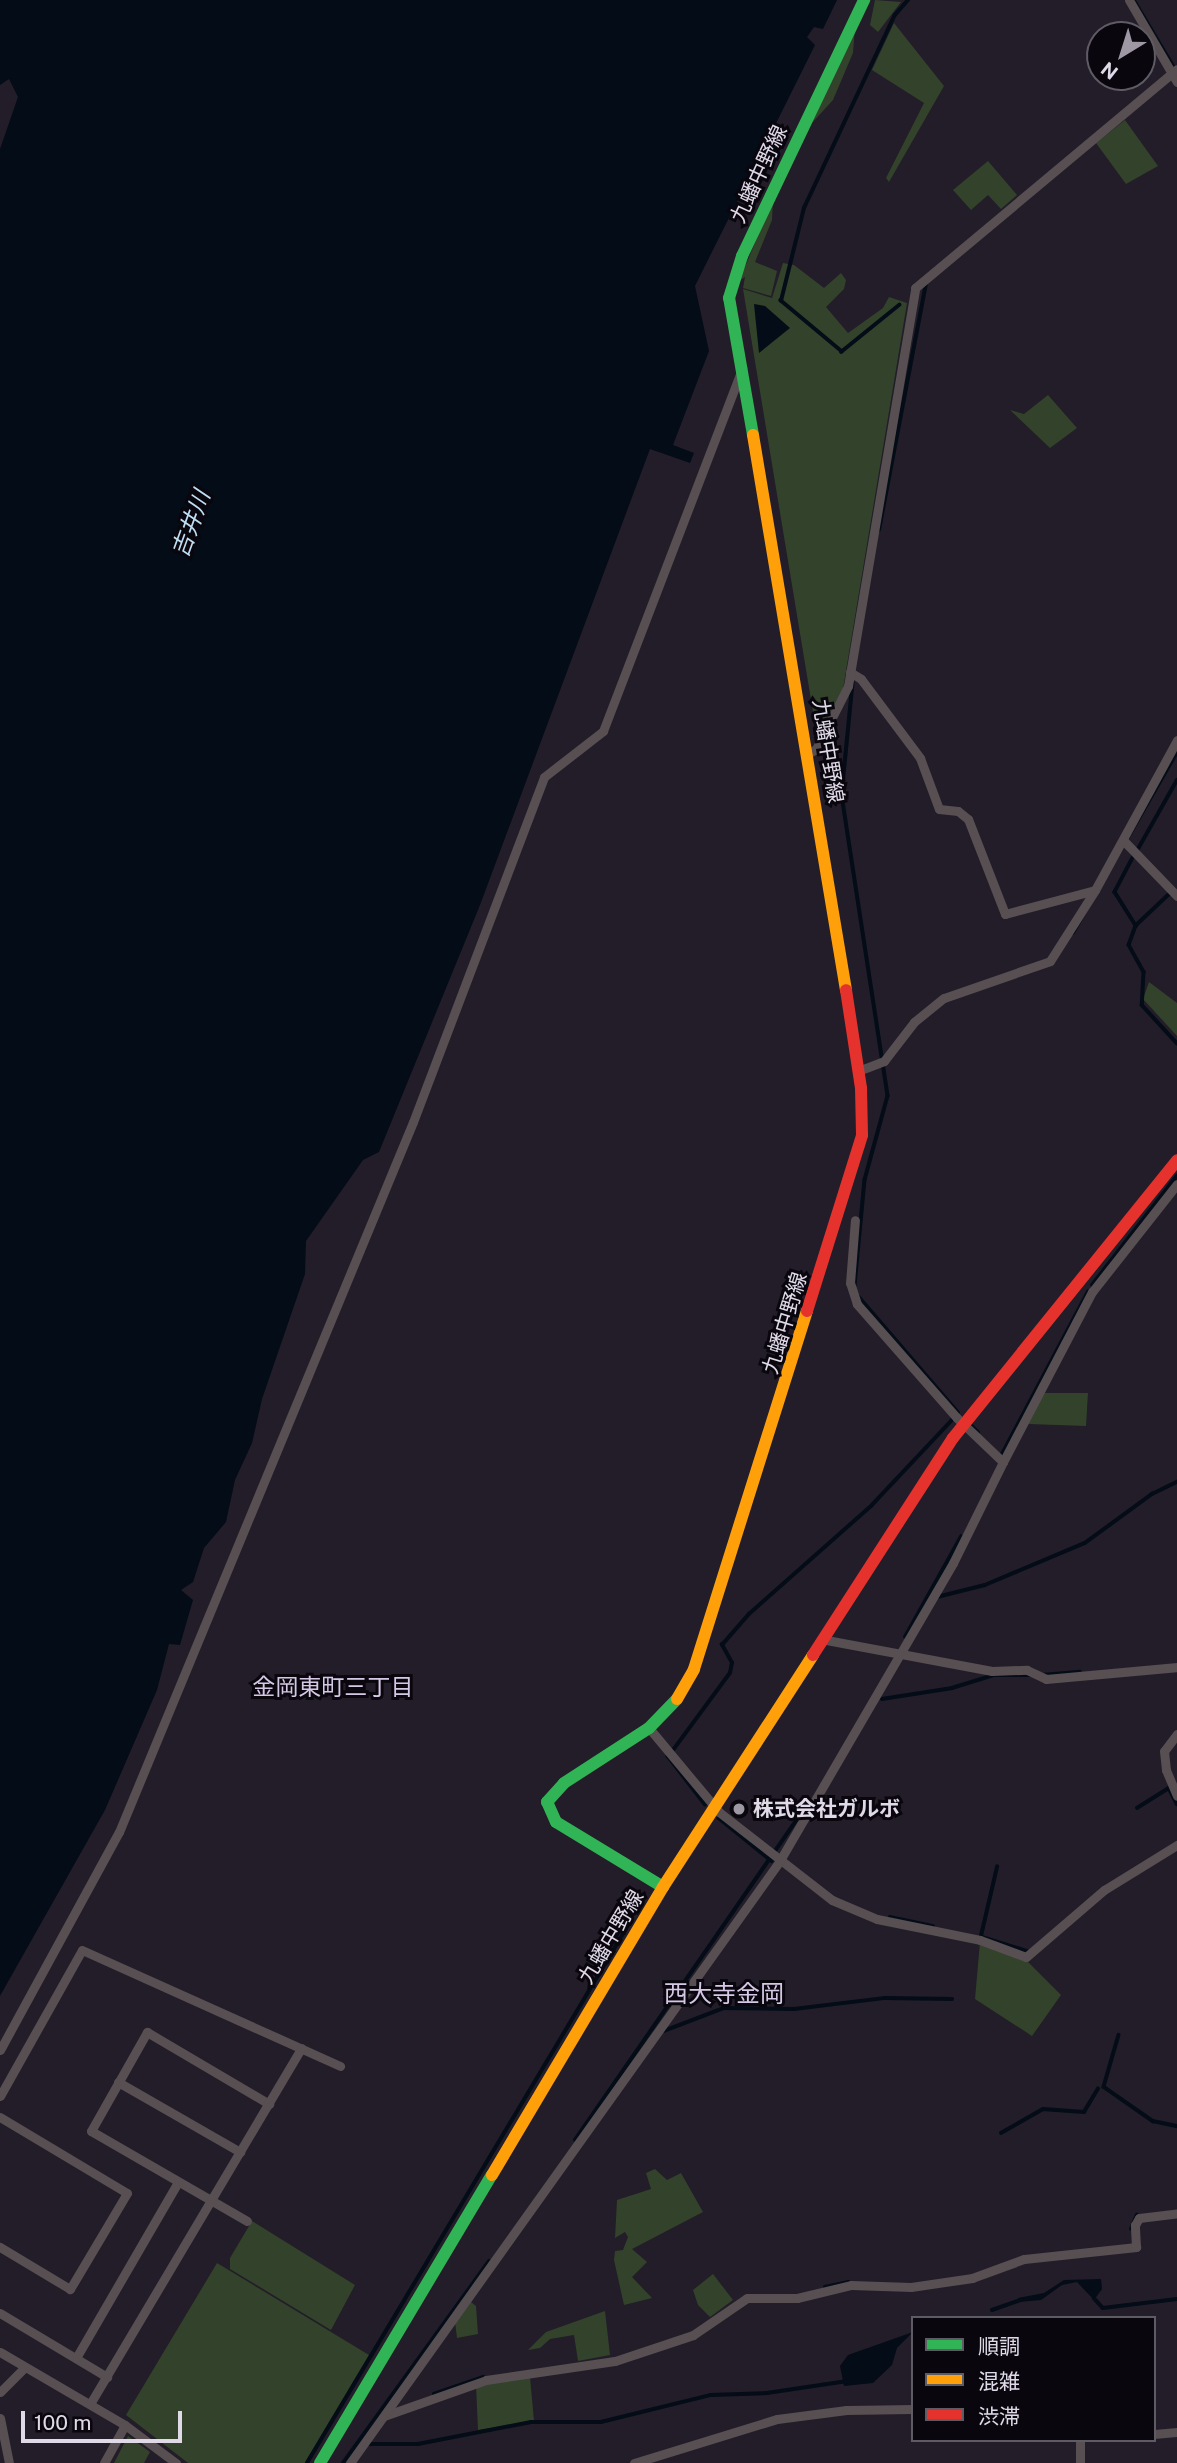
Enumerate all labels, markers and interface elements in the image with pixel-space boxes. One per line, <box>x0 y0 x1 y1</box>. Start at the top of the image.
north arrow <box>1086 21 1156 91</box>
text: N <box>1097 58 1122 84</box>
street label: 九蟠中野線 <box>725 121 793 227</box>
water label: 吉井川 <box>166 487 216 561</box>
street label: 九蟠中野線 <box>807 697 849 805</box>
street label: 九蟠中野線 <box>758 1269 812 1377</box>
district label: 金岡東町三丁目 <box>253 1673 413 1701</box>
place label: 株式会社ガルボ <box>753 1796 900 1822</box>
marker: 株式会社ガルボ <box>731 1801 747 1817</box>
street label: 九蟠中野線 <box>573 1886 649 1988</box>
district label: 西大寺金岡 <box>664 1980 784 2008</box>
legend <box>911 2316 1156 2442</box>
text: 順調 <box>978 2334 1020 2359</box>
text: 混雑 <box>978 2369 1020 2394</box>
scale bar <box>24 2396 186 2440</box>
text: 渋滞 <box>978 2404 1020 2429</box>
text: 100 m <box>34 2410 91 2435</box>

